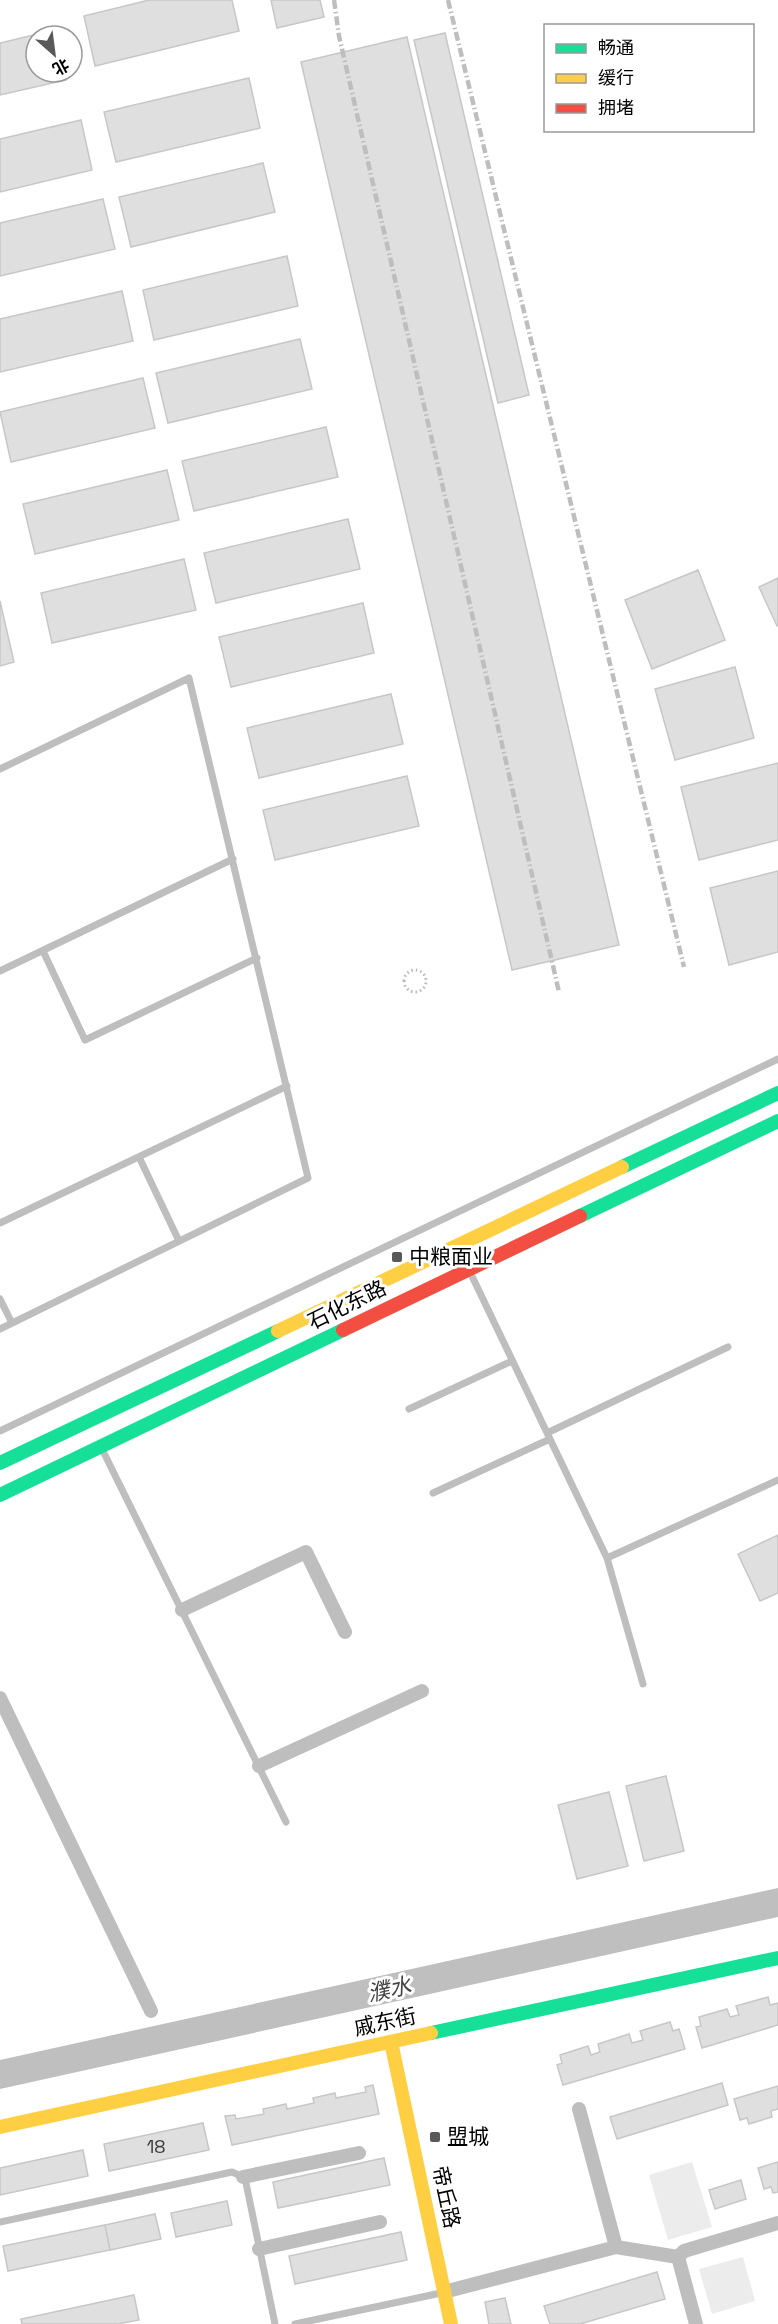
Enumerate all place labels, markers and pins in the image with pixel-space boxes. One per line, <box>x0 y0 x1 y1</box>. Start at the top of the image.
place label: 中粮面业 <box>409 1243 493 1270</box>
marker: 中粮面业 <box>390 1250 404 1264</box>
place label: 盟城 <box>447 2123 489 2150</box>
marker: 盟城 <box>428 2130 442 2144</box>

